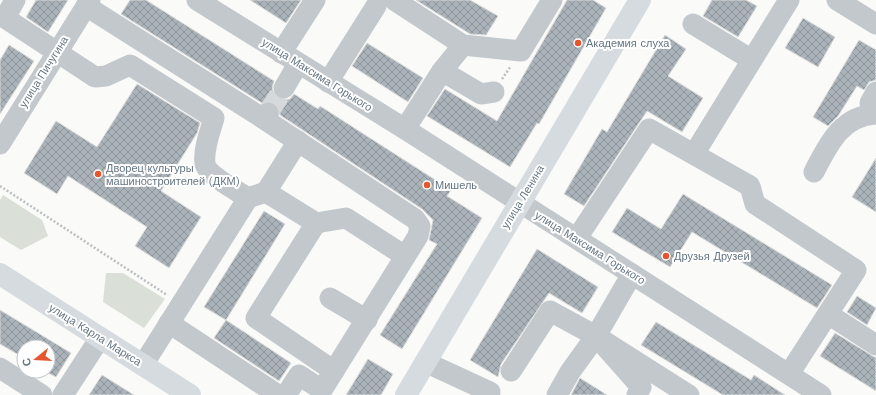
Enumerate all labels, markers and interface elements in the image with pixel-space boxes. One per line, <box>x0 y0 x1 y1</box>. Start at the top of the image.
street label: улица Пичугина <box>17 33 72 110</box>
street label: улица Максима Горького <box>259 36 375 114</box>
place label: Академия слуха <box>586 37 670 50</box>
marker: Академия слуха <box>573 38 583 48</box>
place label: Дворец культуры машиностроителей (ДКМ) <box>106 162 240 188</box>
street label: улица Ленина <box>499 162 547 231</box>
marker: Дворец культуры машиностроителей (ДКМ) <box>93 169 103 179</box>
place label: Мишель <box>435 179 477 192</box>
marker: Мишель <box>422 180 432 190</box>
street label: улица Максима Горького <box>532 209 648 287</box>
place label: Друзья Друзей <box>674 250 750 263</box>
marker: Друзья Друзей <box>661 251 671 261</box>
street label: улица Карла Маркса <box>46 301 144 369</box>
north arrow <box>16 339 56 379</box>
text: С <box>20 356 34 368</box>

